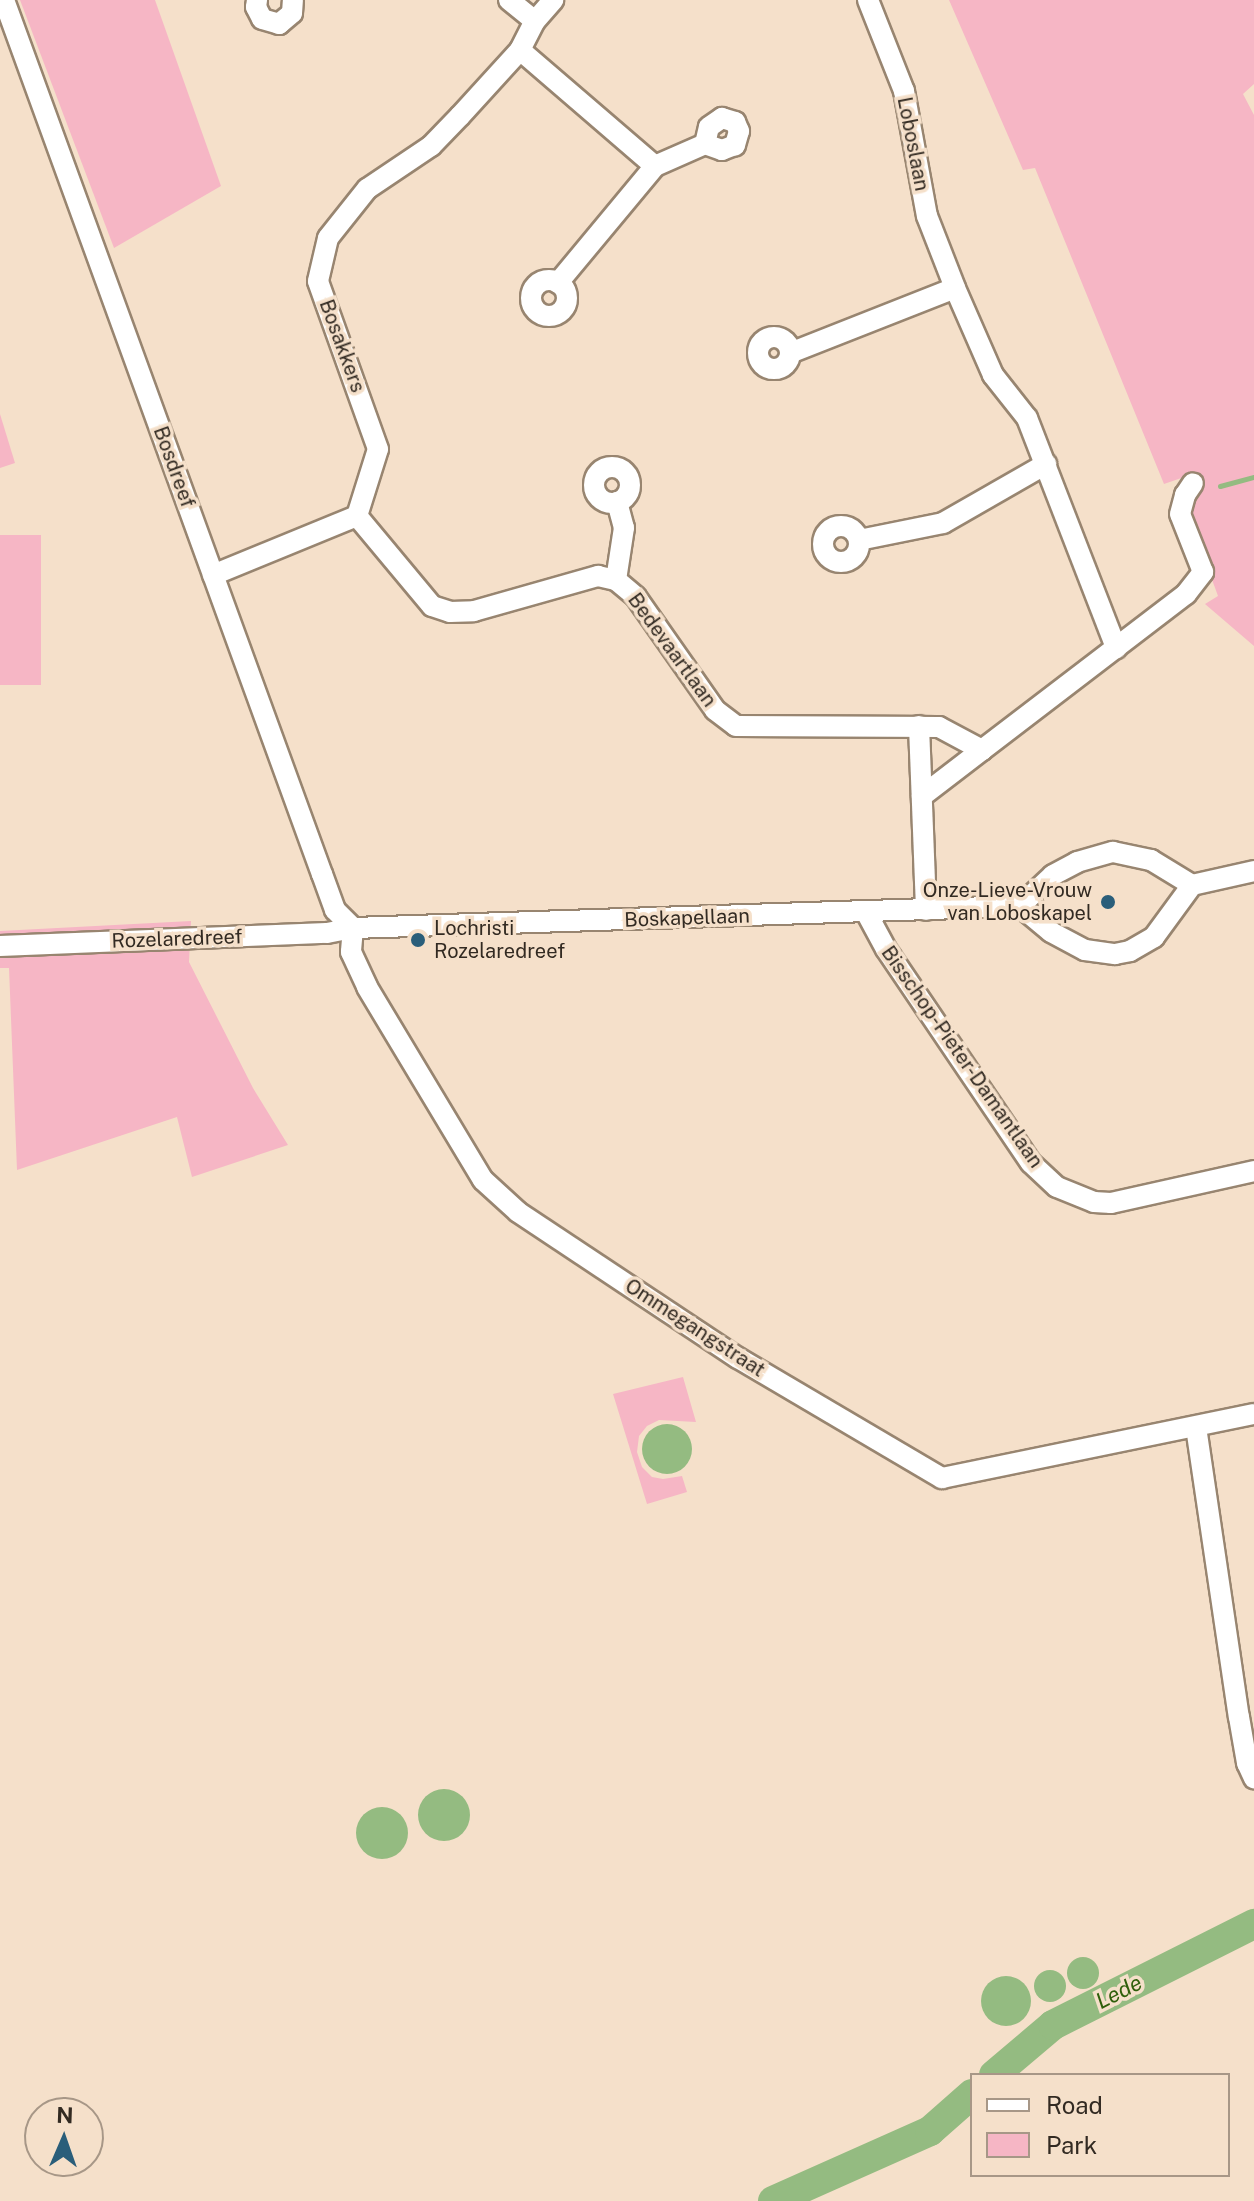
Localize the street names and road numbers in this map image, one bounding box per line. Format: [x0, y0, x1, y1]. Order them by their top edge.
street label: Loboslaan [892, 95, 934, 193]
street label: Bosakkers [314, 296, 370, 396]
street label: Bosdreef [148, 423, 200, 511]
street label: Bedevaartlaan [623, 588, 721, 712]
street label: Boskapellaan [624, 904, 750, 932]
street label: Rozelaredreef [111, 925, 243, 953]
street label: Bisschop-Pieter-Damantlaan [876, 941, 1048, 1173]
street label: Ommegangstraat [621, 1274, 769, 1382]

